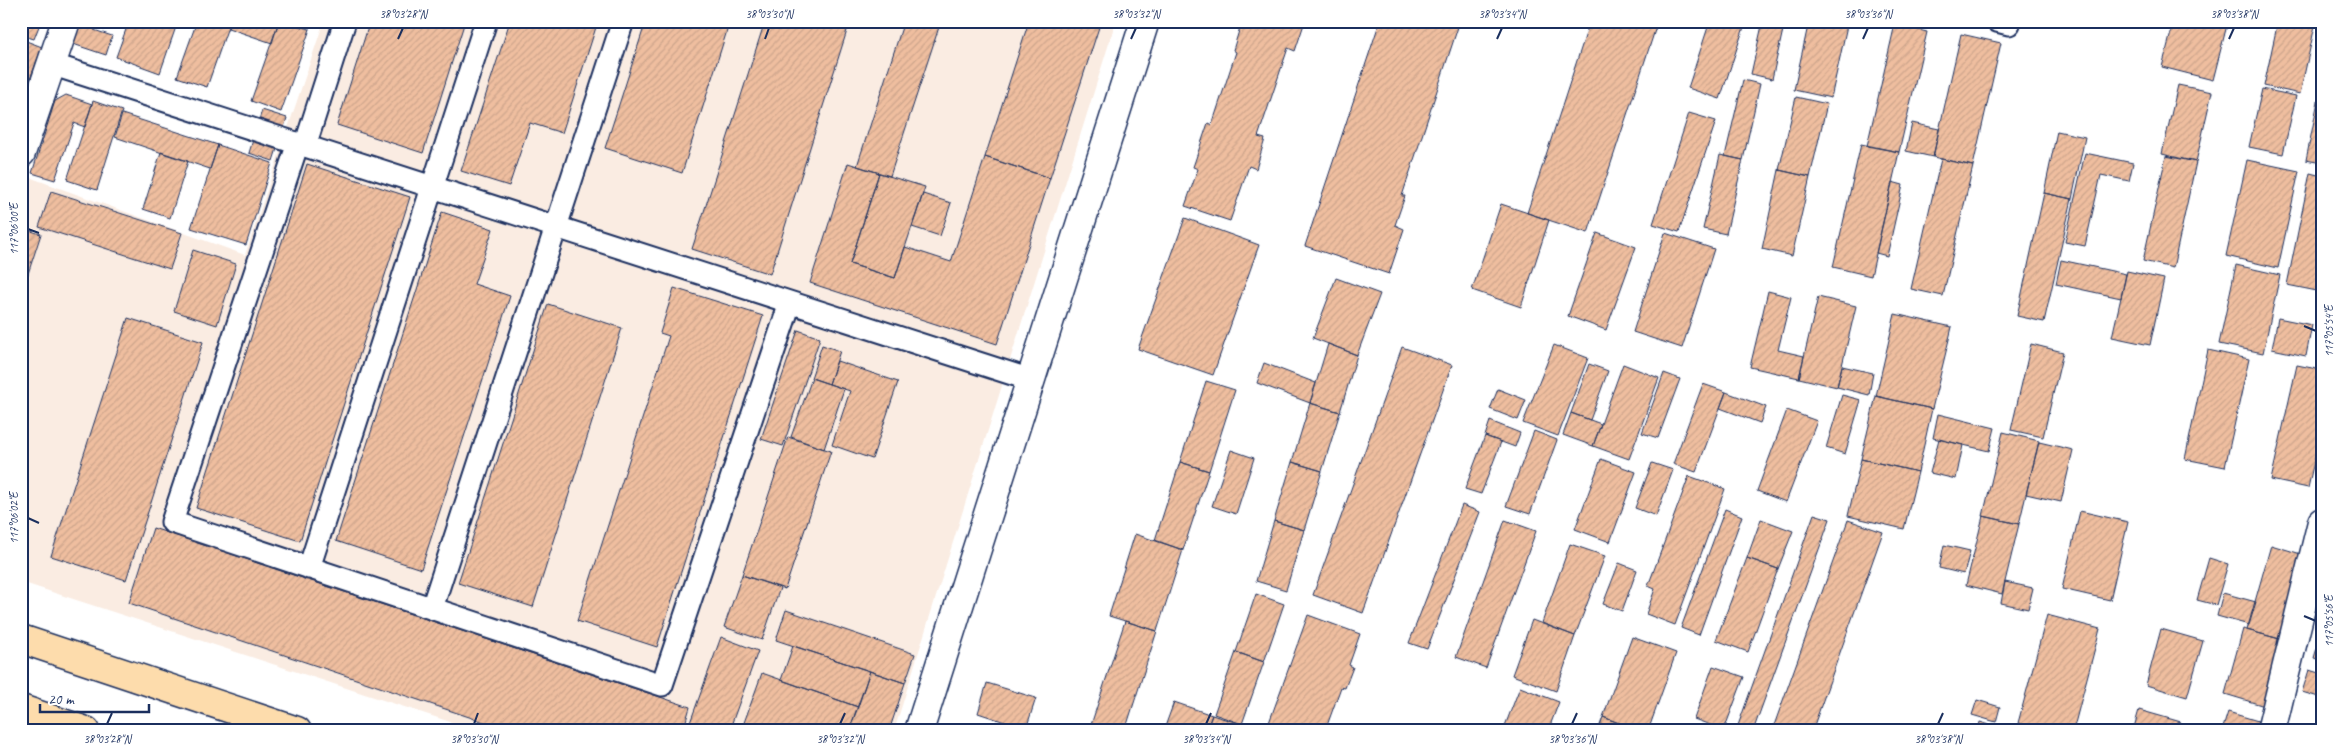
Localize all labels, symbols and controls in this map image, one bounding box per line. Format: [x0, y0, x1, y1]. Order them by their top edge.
text: 38°03'28"N [379, 6, 428, 22]
text: 38°03'30"N [745, 6, 794, 22]
text: 38°03'32"N [1112, 6, 1161, 22]
text: 38°03'34"N [1478, 6, 1527, 22]
text: 38°03'36"N [1844, 6, 1893, 22]
text: 38°03'38"N [2210, 6, 2259, 22]
text: 117°06'00"E [6, 201, 22, 255]
text: 117°05'54"E [2321, 303, 2337, 357]
text: 117°06'02"E [6, 490, 22, 544]
text: 117°05'56"E [2321, 593, 2337, 647]
scale bar [40, 682, 149, 714]
text: 20 m [48, 690, 75, 709]
text: 38°03'28"N [83, 731, 132, 747]
text: 38°03'30"N [450, 731, 499, 747]
text: 38°03'32"N [816, 731, 865, 747]
text: 38°03'34"N [1182, 731, 1231, 747]
text: 38°03'36"N [1548, 731, 1597, 747]
text: 38°03'38"N [1914, 731, 1963, 747]

